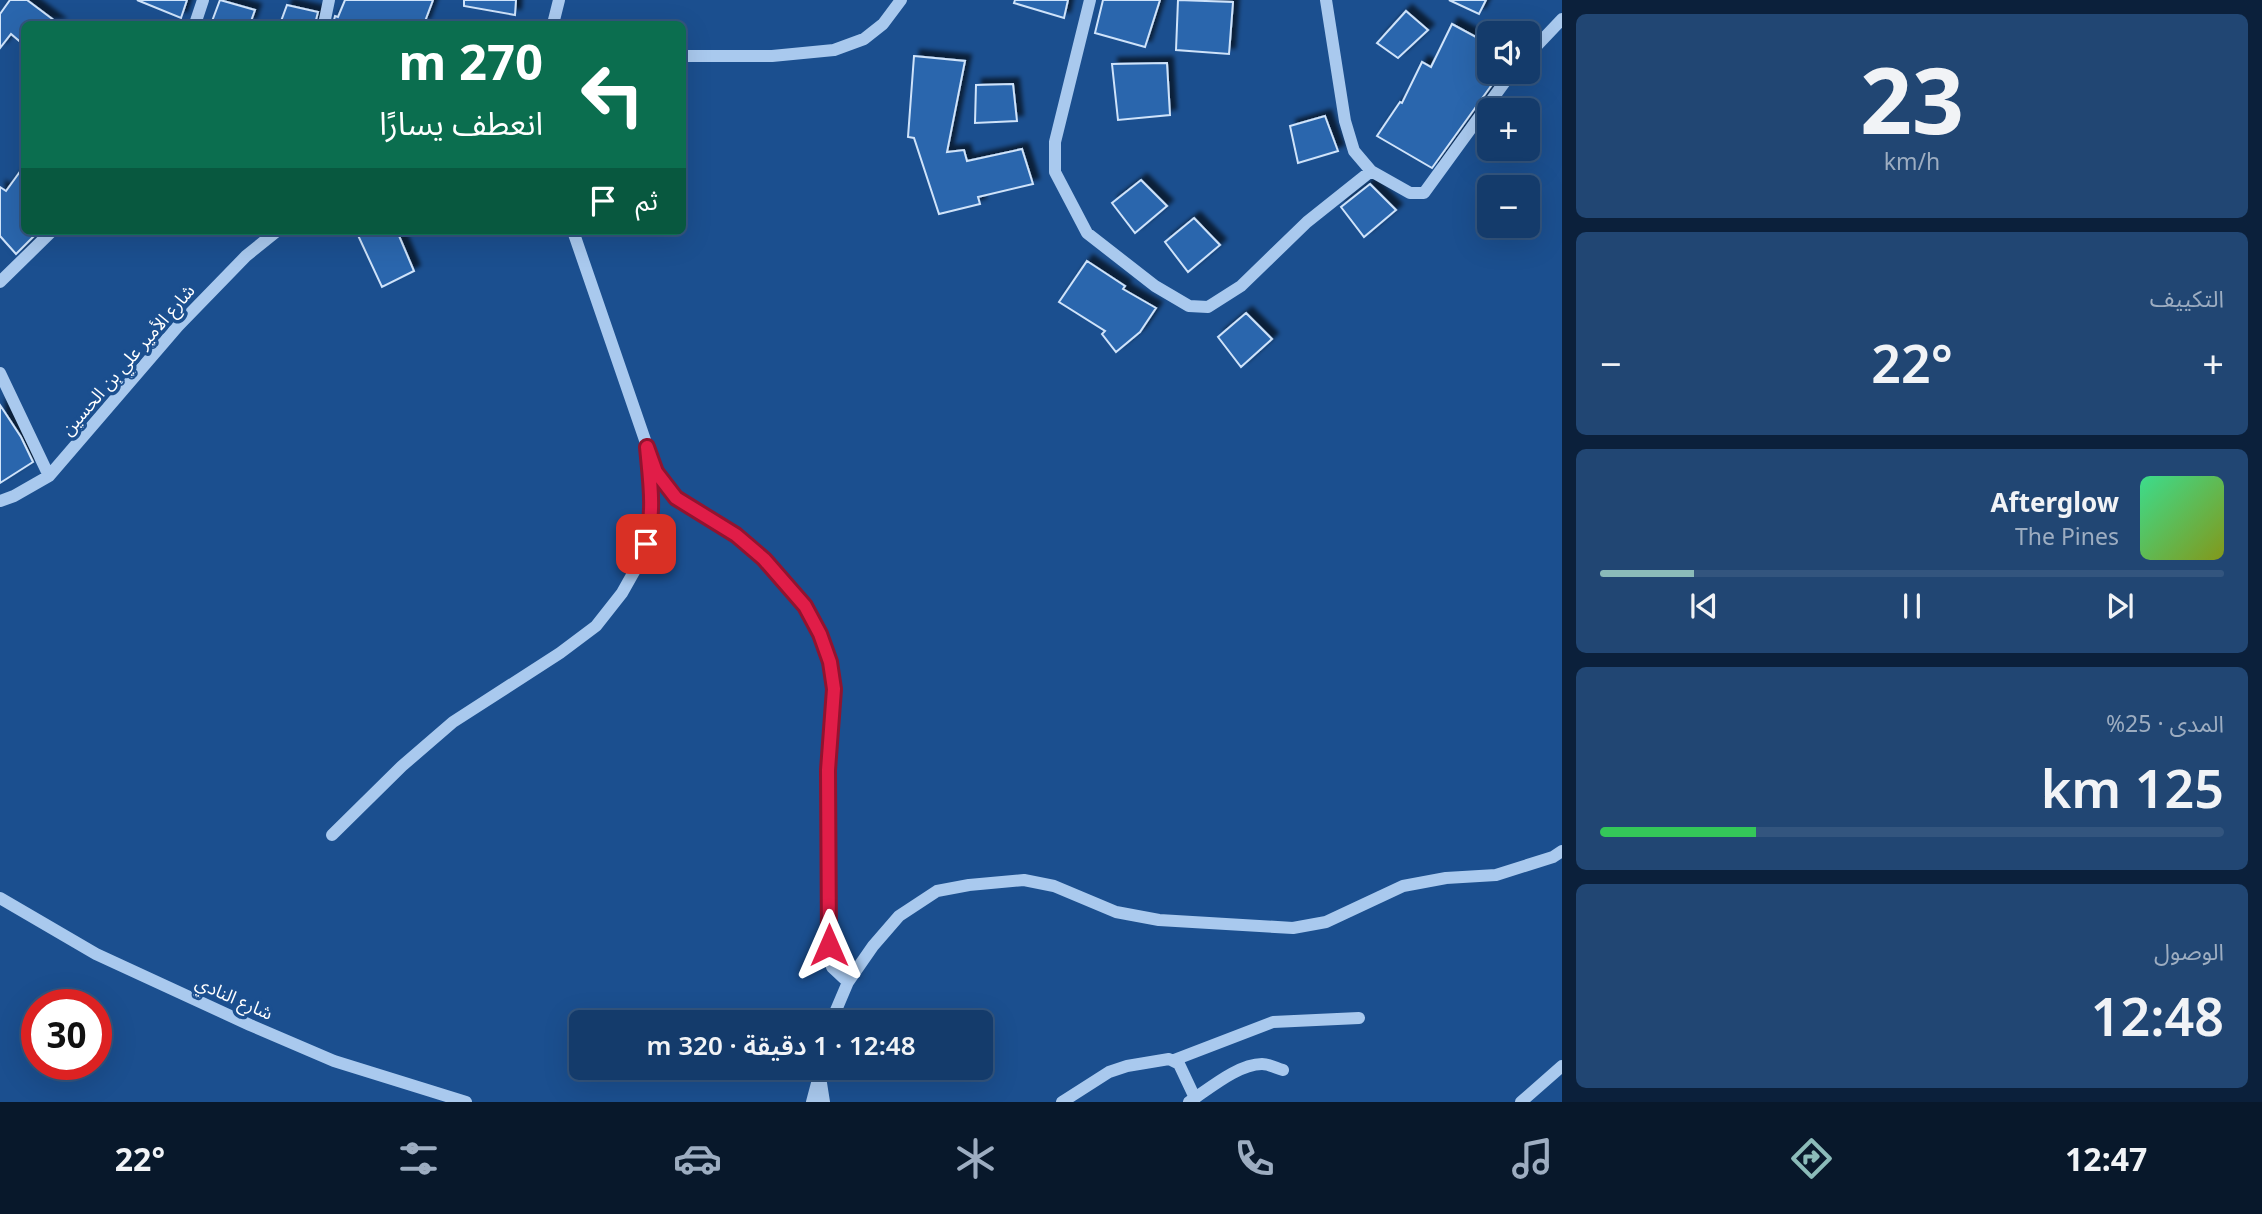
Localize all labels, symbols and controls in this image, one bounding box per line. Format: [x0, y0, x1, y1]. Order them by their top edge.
map controls [1477, 21, 1540, 238]
button: sound [1477, 21, 1540, 84]
text: 270 m [398, 28, 543, 94]
text: 23 [1860, 37, 1964, 161]
icon: left [567, 49, 658, 140]
button: + [1477, 98, 1540, 161]
text: انعطف يسارًا [379, 101, 543, 144]
text: km/h [1884, 145, 1940, 177]
button: − [1477, 175, 1540, 238]
icon: arrive [584, 182, 622, 220]
text: ثم [636, 182, 658, 218]
street label: شارع الأمير علي بن الحسين [55, 279, 202, 442]
text: التكييف [2150, 282, 2224, 314]
text: 22° [1871, 327, 1953, 398]
text: − [1600, 337, 1622, 389]
text: + [2202, 337, 2224, 389]
text: Afterglow [1991, 484, 2119, 520]
pin [616, 514, 676, 574]
text: The Pines [2015, 520, 2119, 552]
icon: arrive [627, 525, 665, 563]
icon: previous [1685, 587, 1723, 625]
icon: pause [1893, 587, 1931, 625]
icon: next [2101, 587, 2139, 625]
text: المدى · 25% [2106, 707, 2224, 739]
text: 125 km [2041, 752, 2224, 823]
position arrow [792, 908, 866, 982]
text: الوصول [2154, 935, 2224, 967]
street label: شارع النادي [191, 969, 277, 1028]
text: 12:48 [2091, 980, 2224, 1051]
speed limit sign: 30 [21, 989, 112, 1080]
text: 12:48 · 1 دقيقة · 320 m [646, 1027, 916, 1063]
icon: filters [394, 1134, 443, 1183]
icon: car [673, 1134, 722, 1183]
icon: climate [951, 1134, 1000, 1183]
icon: phone [1230, 1134, 1279, 1183]
icon: music [1508, 1134, 1557, 1183]
icon: directions [1787, 1134, 1836, 1183]
text: 22° [115, 1137, 165, 1180]
text: 12:47 [2065, 1137, 2147, 1180]

